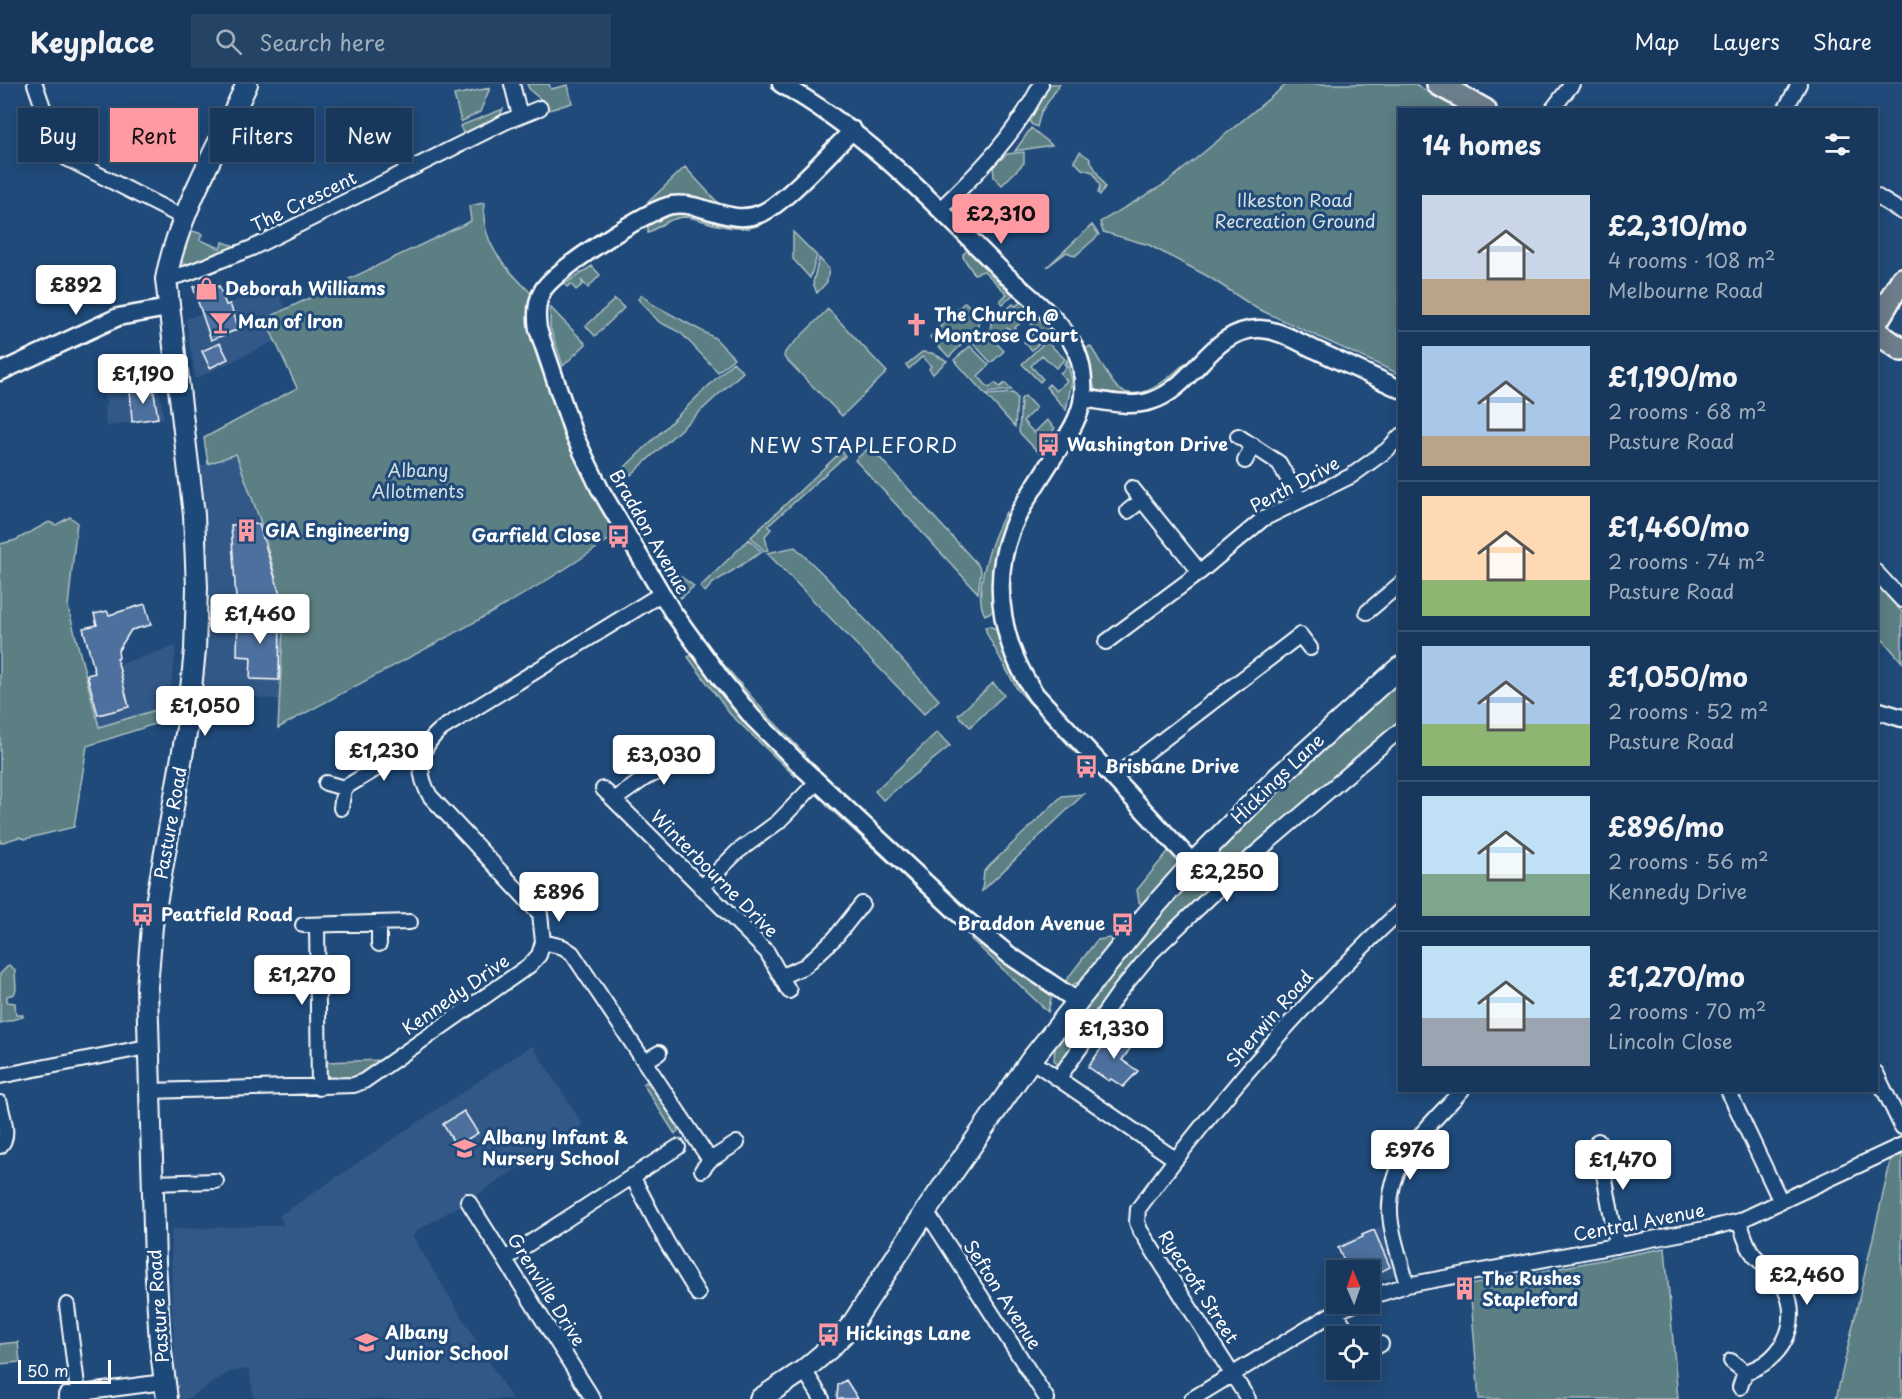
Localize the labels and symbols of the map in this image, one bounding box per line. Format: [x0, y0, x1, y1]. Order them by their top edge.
street label: The Crescent [246, 163, 361, 238]
park label: Ilkeston Road Recreation Ground [1214, 186, 1376, 234]
pin: £2,310 [952, 194, 1050, 245]
pin: £892 [40, 265, 112, 316]
place label: Deborah Williams [225, 274, 385, 301]
shop icon: Deborah Williams [194, 276, 220, 302]
place label: The Church @ Montrose Court [934, 300, 1079, 348]
place label: Man of Iron [238, 307, 343, 334]
bar icon: Man of Iron [207, 309, 233, 335]
church icon: The Church @ Montrose Court [903, 312, 929, 338]
pin: £1,190 [94, 354, 192, 405]
district label: NEW STAPLEFORD [749, 430, 959, 460]
place label: Washington Drive [1067, 430, 1228, 457]
bus stop icon: Washington Drive [1036, 432, 1062, 458]
street label: Perth Drive [1245, 449, 1344, 519]
park label: Albany Allotments [372, 456, 464, 504]
street label: Braddon Avenue [604, 464, 697, 599]
place label: GIA Engineering [265, 516, 409, 543]
building icon: GIA Engineering [234, 518, 260, 544]
place label: Garfield Close [472, 521, 601, 548]
bus stop icon: Garfield Close [606, 523, 632, 549]
pin: £1,460 [211, 594, 309, 645]
pin: £1,050 [156, 686, 254, 737]
street label: Hickings Lane [1224, 726, 1330, 829]
pin: £1,230 [335, 731, 433, 782]
pin: £3,030 [615, 735, 713, 786]
place label: Brisbane Drive [1105, 752, 1240, 779]
bus stop icon: Brisbane Drive [1074, 754, 1100, 780]
street label: Pasture Road [146, 764, 193, 881]
street label: Winterbourne Drive [645, 803, 785, 943]
pin: £2,250 [1178, 852, 1276, 903]
pin: £896 [523, 872, 595, 923]
place label: Peatfield Road [161, 900, 293, 927]
bus stop icon: Peatfield Road [130, 902, 156, 928]
place label: Braddon Avenue [957, 909, 1105, 936]
bus stop icon: Braddon Avenue [1110, 911, 1136, 937]
street label: Kennedy Drive [396, 947, 514, 1041]
pin: £1,270 [253, 955, 351, 1006]
street label: Sherwin Road [1219, 964, 1319, 1072]
pin: £1,330 [1065, 1009, 1163, 1060]
place label: Albany Infant & Nursery School [481, 1123, 629, 1171]
pin: £976 [1374, 1130, 1446, 1181]
school or university icon: Albany Infant & Nursery School [451, 1135, 477, 1161]
pin: £1,470 [1574, 1140, 1672, 1191]
street label: Central Avenue [1571, 1196, 1707, 1247]
street label: Ryecroft Street [1152, 1224, 1246, 1348]
street label: Grenville Drive [502, 1227, 593, 1351]
street label: Sefton Avenue [958, 1234, 1049, 1355]
street label: Pasture Road [140, 1248, 175, 1364]
pin: £2,460 [1758, 1255, 1856, 1306]
north arrow [1326, 1260, 1380, 1314]
place label: The Rushes Stapleford [1482, 1264, 1581, 1312]
building icon: The Rushes Stapleford [1451, 1276, 1477, 1302]
place label: Albany Junior School [384, 1318, 509, 1366]
place label: Hickings Lane [846, 1319, 971, 1346]
bus stop icon: Hickings Lane [815, 1321, 841, 1347]
school or university icon: Albany Junior School [354, 1330, 380, 1356]
scale bar [18, 1357, 111, 1384]

